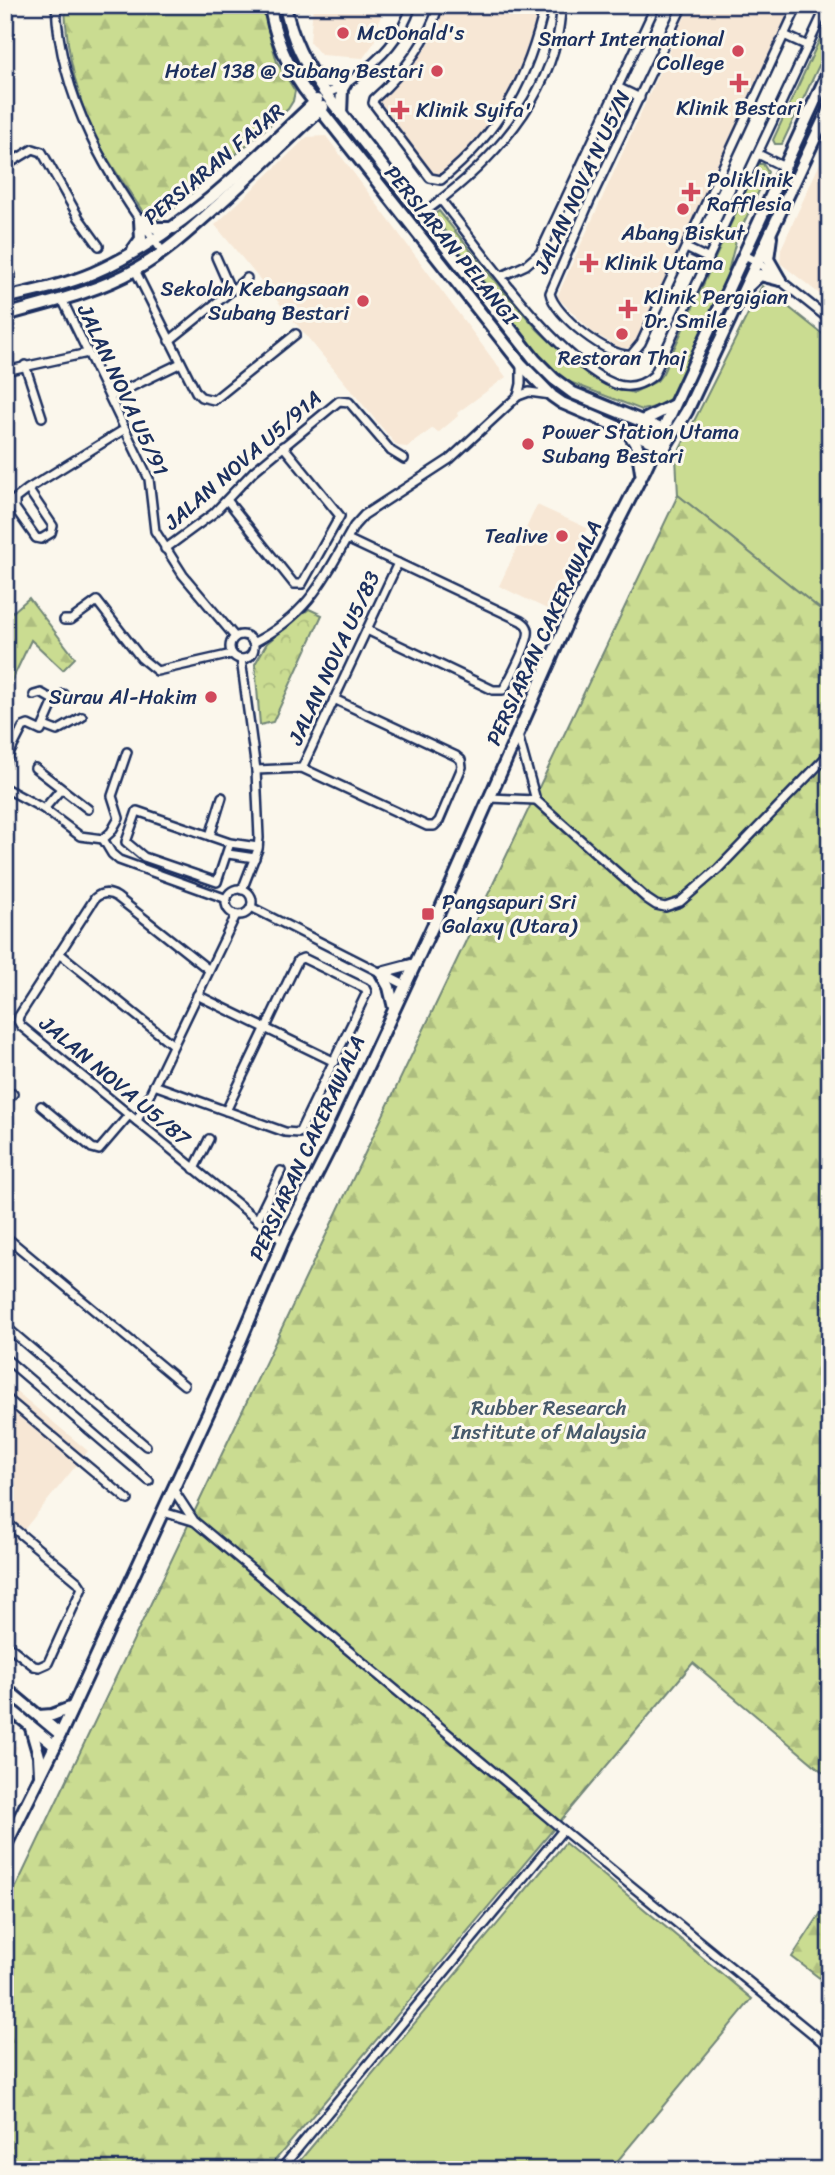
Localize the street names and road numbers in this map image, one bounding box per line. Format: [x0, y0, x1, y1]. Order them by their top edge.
street label: JALAN NOVA N U5/N [522, 83, 641, 281]
street label: PERSIARAN FAJAR [135, 93, 294, 235]
street label: PERSIARAN PELANGI [374, 156, 529, 335]
street label: JALAN NOVA U5/91 [66, 297, 180, 482]
street label: JALAN NOVA U5/91A [154, 380, 331, 541]
street label: PERSIARAN CAKERAWALA [475, 514, 613, 752]
street label: JALAN NOVA U5/83 [277, 564, 391, 752]
street label: JALAN NOVA U5/87 [30, 1005, 201, 1157]
street label: PERSIARAN CAKERAWALA [238, 1029, 376, 1267]

